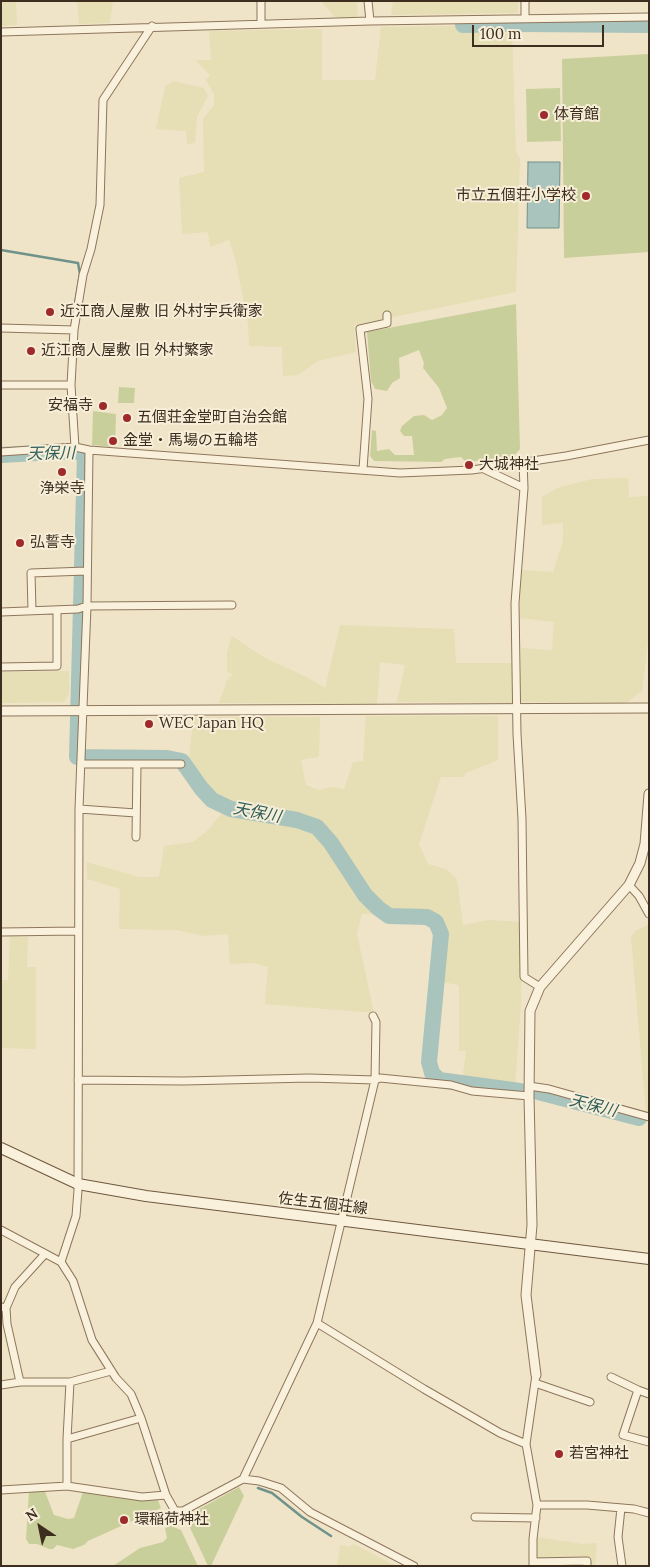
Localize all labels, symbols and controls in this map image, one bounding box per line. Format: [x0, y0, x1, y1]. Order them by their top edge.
scale bar [475, 15, 608, 47]
text: 100 m [480, 24, 521, 43]
place label: 体育館 [554, 106, 599, 124]
marker: 体育館 [538, 109, 550, 121]
place label: 市立五個荘小学校 [456, 187, 576, 205]
marker: 市立五個荘小学校 [580, 190, 592, 202]
place label: 近江商人屋敷 旧 外村宇兵衛家 [60, 303, 263, 321]
marker: 近江商人屋敷 旧 外村宇兵衛家 [44, 306, 56, 318]
place label: 近江商人屋敷 旧 外村繁家 [41, 342, 214, 360]
marker: 近江商人屋敷 旧 外村繁家 [25, 345, 37, 357]
place label: 安福寺 [48, 397, 93, 415]
marker: 安福寺 [97, 400, 109, 412]
place label: 五個荘金堂町自治会館 [137, 409, 287, 427]
marker: 五個荘金堂町自治会館 [121, 412, 133, 424]
place label: 金堂・馬場の五輪塔 [123, 432, 258, 450]
marker: 金堂・馬場の五輪塔 [107, 435, 119, 447]
water label: 天保川 [27, 444, 75, 464]
place label: 大城神社 [479, 456, 539, 474]
marker: 大城神社 [463, 459, 475, 471]
marker: 浄栄寺 [56, 466, 68, 478]
place label: 浄栄寺 [40, 480, 84, 498]
place label: 弘誓寺 [30, 534, 75, 552]
marker: 弘誓寺 [14, 537, 26, 549]
place label: WEC Japan HQ [159, 715, 264, 733]
marker: WEC Japan HQ [143, 718, 155, 730]
water label: 天保川 [232, 799, 282, 827]
water label: 天保川 [567, 1091, 619, 1121]
street label: 佐生五個荘線 [277, 1190, 369, 1218]
place label: 若宮神社 [569, 1445, 629, 1463]
marker: 若宮神社 [553, 1448, 565, 1460]
north arrow [15, 1502, 65, 1552]
text: N [22, 1504, 41, 1525]
place label: 環稲荷神社 [134, 1511, 209, 1529]
marker: 環稲荷神社 [118, 1514, 130, 1526]

